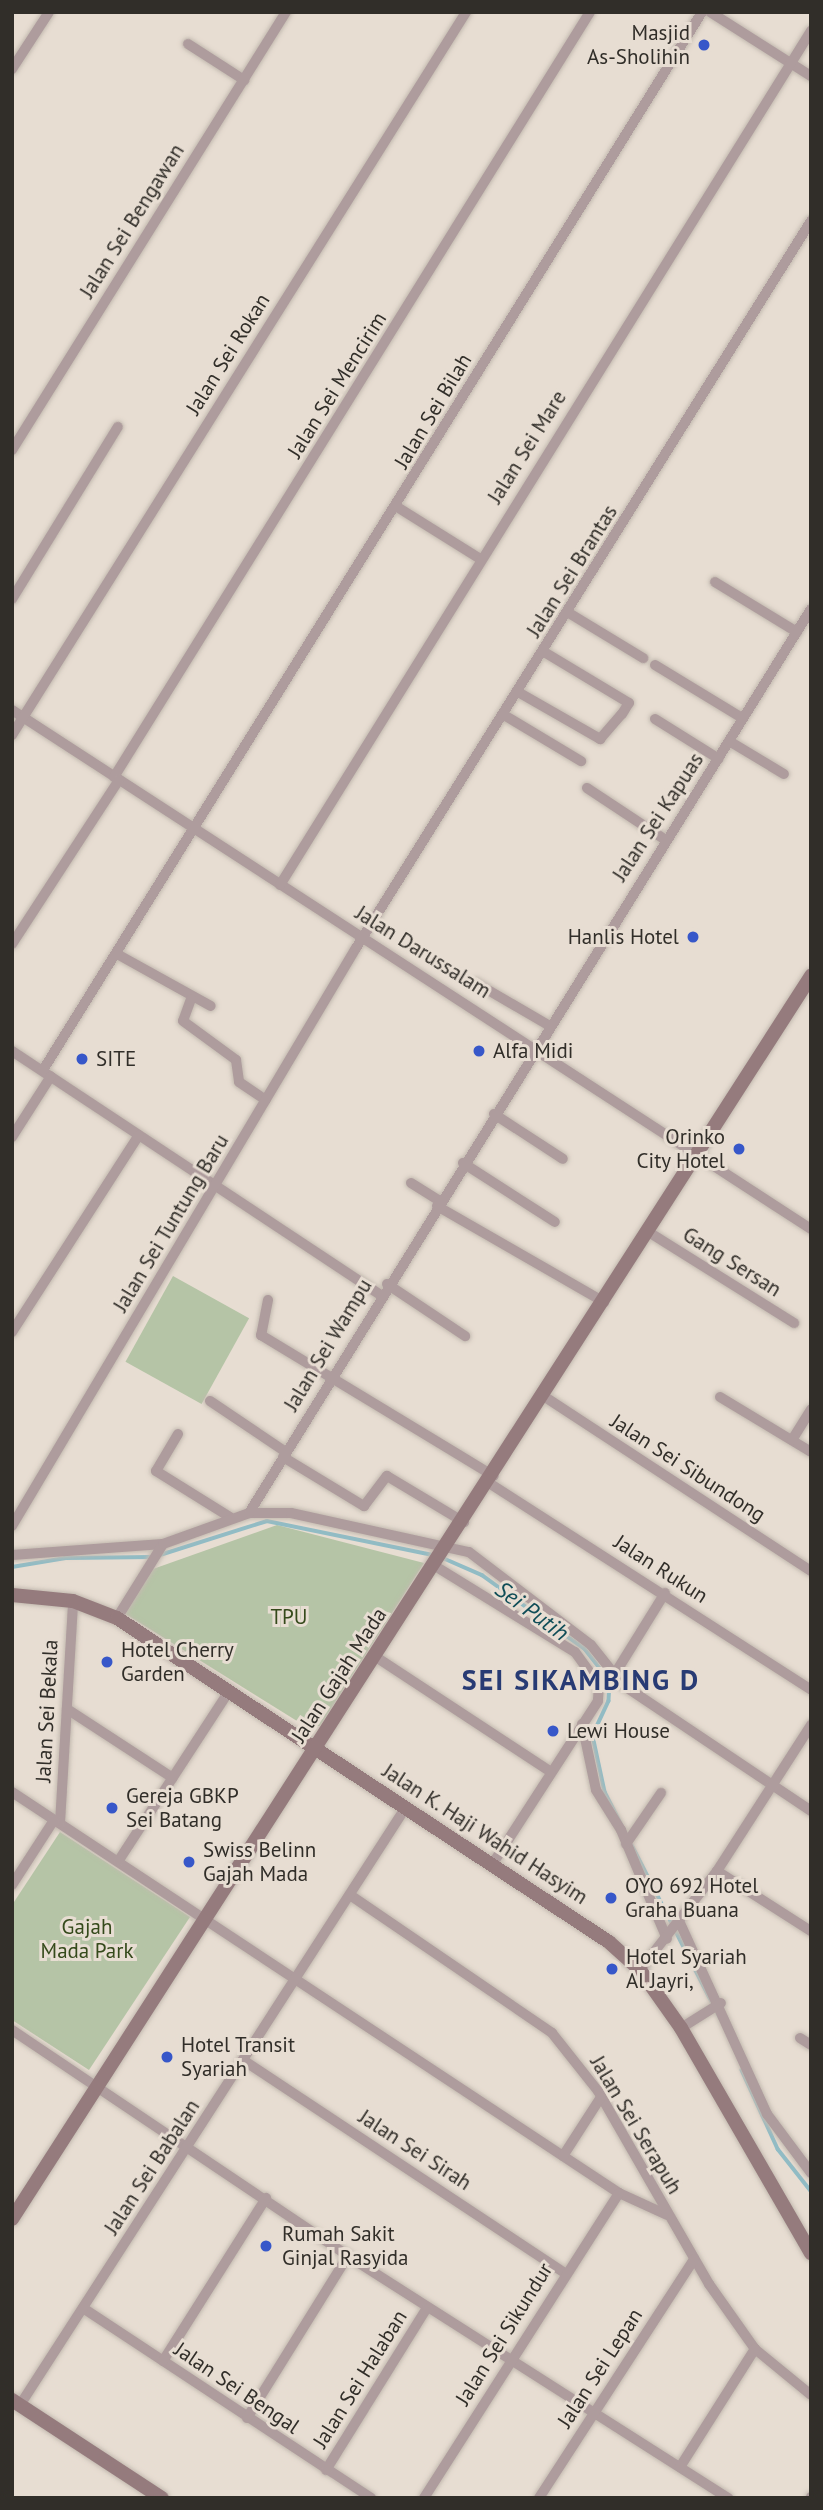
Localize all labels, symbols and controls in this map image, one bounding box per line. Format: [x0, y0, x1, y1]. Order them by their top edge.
place label: Masjid As-Sholihin [587, 20, 690, 70]
marker: Masjid As-Sholihin [696, 37, 712, 53]
street label: Jalan Sei Bengawan [75, 139, 189, 303]
street label: Jalan Sei Rokan [181, 289, 275, 419]
street label: Jalan Sei Mencirim [282, 308, 392, 462]
street label: Jalan Sei Bilah [389, 349, 477, 473]
street label: Jalan Sei Mare [482, 386, 572, 508]
street label: Jalan Sei Brantas [521, 500, 623, 642]
street label: Jalan Sei Kapuas [607, 748, 709, 886]
street label: Jalan Darussalam [351, 900, 495, 1004]
place label: Hanlis Hotel [568, 924, 679, 950]
marker: Hanlis Hotel [685, 929, 701, 945]
place label: Alfa Midi [493, 1038, 573, 1064]
marker: Alfa Midi [471, 1043, 487, 1059]
place label: SITE [96, 1046, 136, 1072]
marker: SITE [74, 1051, 90, 1067]
place label: Orinko City Hotel [636, 1124, 725, 1174]
street label: Jalan Sei Tuntung Baru [108, 1129, 234, 1317]
marker: Orinko City Hotel [731, 1141, 747, 1157]
street label: Gang Sersan [678, 1222, 786, 1302]
street label: Jalan Sei Wampu [279, 1274, 377, 1416]
street label: Jalan Sei Sibundong [606, 1409, 770, 1527]
street label: Jalan Rukun [609, 1529, 713, 1609]
water label: Sei Putih [490, 1575, 574, 1647]
street label: Jalan Gajah Mada [286, 1603, 392, 1747]
park label: TPU [270, 1604, 308, 1630]
place label: Hotel Cherry Garden [121, 1637, 234, 1687]
street label: Jalan Sei Bekala [31, 1639, 63, 1783]
marker: Hotel Cherry Garden [99, 1654, 115, 1670]
district label: SEI SIKAMBING D [464, 1663, 698, 1697]
place label: Lewi House [567, 1718, 670, 1744]
marker: Lewi House [545, 1723, 561, 1739]
street label: Jalan K. Haji Wahid Hasyim [377, 1758, 593, 1910]
place label: Gereja GBKP Sei Batang [126, 1783, 239, 1833]
marker: Gereja GBKP Sei Batang [104, 1800, 120, 1816]
place label: Swiss Belinn Gajah Mada [203, 1837, 316, 1887]
marker: Swiss Belinn Gajah Mada [181, 1854, 197, 1870]
place label: OYO 692 Hotel Graha Buana [625, 1873, 758, 1923]
marker: OYO 692 Hotel Graha Buana [603, 1890, 619, 1906]
park label: Gajah Mada Park [41, 1914, 133, 1964]
place label: Hotel Syariah Al Jayri, [626, 1944, 747, 1994]
marker: Hotel Syariah Al Jayri, [604, 1961, 620, 1977]
place label: Hotel Transit Syariah [181, 2032, 296, 2082]
marker: Hotel Transit Syariah [159, 2049, 175, 2065]
street label: Jalan Sei Serapuh [585, 2051, 687, 2199]
street label: Jalan Sei Babalan [99, 2095, 205, 2239]
street label: Jalan Sei Sirah [354, 2104, 476, 2196]
place label: Rumah Sakit Ginjal Rasyida [282, 2221, 408, 2271]
marker: Rumah Sakit Ginjal Rasyida [256, 2236, 276, 2256]
street label: Jalan Sei Sikundur [450, 2258, 558, 2410]
street label: Jalan Sei Lepan [552, 2304, 648, 2432]
street label: Jalan Sei Halaban [308, 2306, 412, 2452]
street label: Jalan Sei Bengal [170, 2337, 304, 2439]

